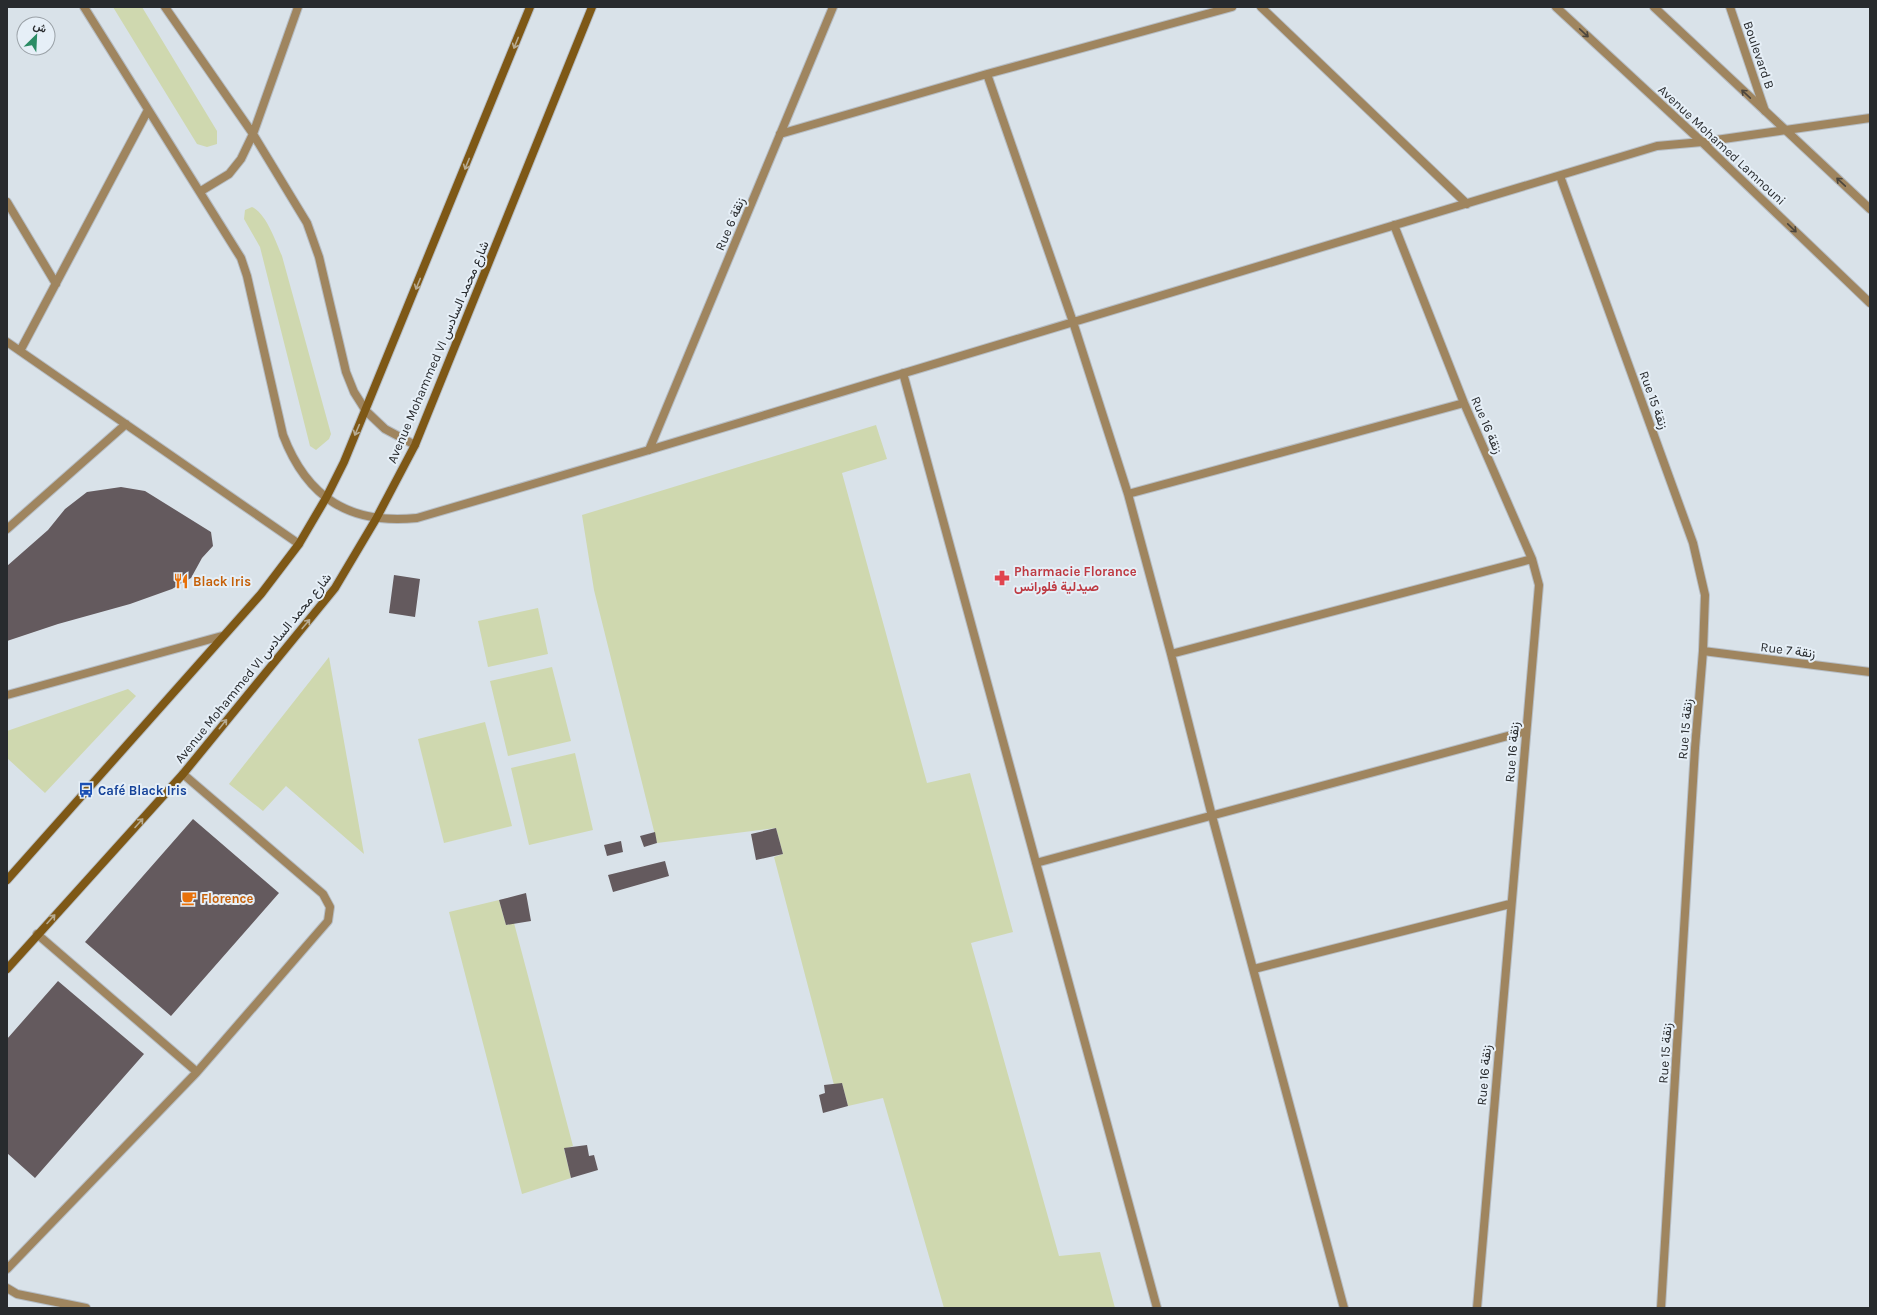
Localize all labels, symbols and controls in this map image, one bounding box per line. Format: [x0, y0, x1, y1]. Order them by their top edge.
north arrow [16, 16, 56, 56]
text: ش [31, 19, 49, 36]
street label: Boulevard B [1740, 19, 1778, 91]
one-way arrow [1579, 29, 1589, 38]
one-way arrow [511, 37, 519, 49]
street label: Avenue Mohamed Lamnouni [1655, 82, 1789, 208]
one-way arrow [1741, 89, 1751, 98]
one-way arrow [462, 157, 470, 169]
one-way arrow [1836, 178, 1846, 187]
street label: Rue 6 زنقة [712, 195, 749, 253]
one-way arrow [1786, 223, 1797, 232]
street label: Avenue Mohammed VI شارع محمد السادس [384, 239, 494, 466]
one-way arrow [413, 277, 421, 289]
street label: Rue 15 زنقة [1636, 369, 1671, 431]
street label: Rue 16 زنقة [1467, 394, 1506, 456]
one-way arrow [353, 424, 361, 436]
place label: Pharmacie Florance صيدلية فلورانس [1014, 564, 1137, 595]
pharmacy icon: Pharmacie Florance صيدلية فلورانس [993, 569, 1011, 587]
street label: Avenue Mohammed VI شارع محمد السادس [172, 570, 336, 767]
restaurant icon: Black Iris [172, 572, 190, 590]
place label: Black Iris [193, 574, 251, 589]
one-way arrow [302, 618, 311, 629]
street label: Rue 7 زنقة [1760, 639, 1816, 662]
street label: Rue 15 زنقة [1675, 698, 1696, 760]
one-way arrow [219, 718, 228, 729]
street label: Rue 16 زنقة [1502, 721, 1523, 783]
bus stop icon: Café Black Iris [77, 781, 95, 799]
place label: Café Black Iris [98, 783, 187, 798]
one-way arrow [134, 818, 143, 828]
cafe icon: Florence [180, 889, 198, 907]
place label: Florence [201, 891, 253, 906]
one-way arrow [47, 914, 56, 924]
street label: Rue 15 زنقة [1655, 1022, 1676, 1084]
street label: Rue 16 زنقة [1474, 1044, 1495, 1106]

